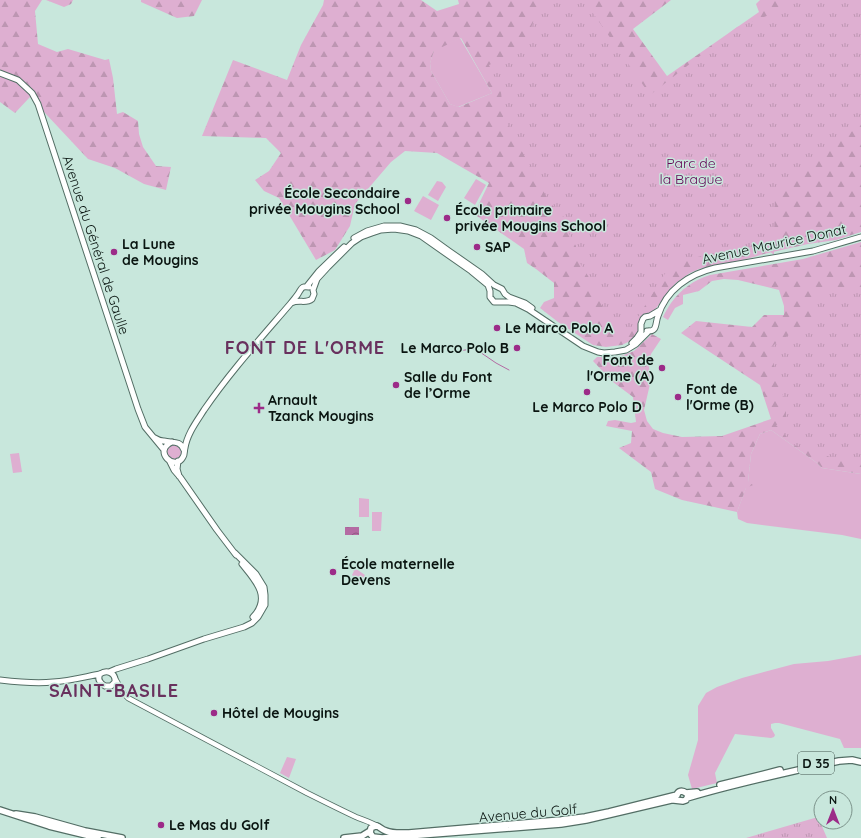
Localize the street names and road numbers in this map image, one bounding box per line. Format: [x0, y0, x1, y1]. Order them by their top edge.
street label: Avenue du Général de Gaulle [59, 153, 134, 337]
street label: Avenue Maurice Donat [700, 220, 848, 268]
road number: D 35 [798, 752, 834, 774]
street label: Avenue du Golf [478, 800, 578, 826]

